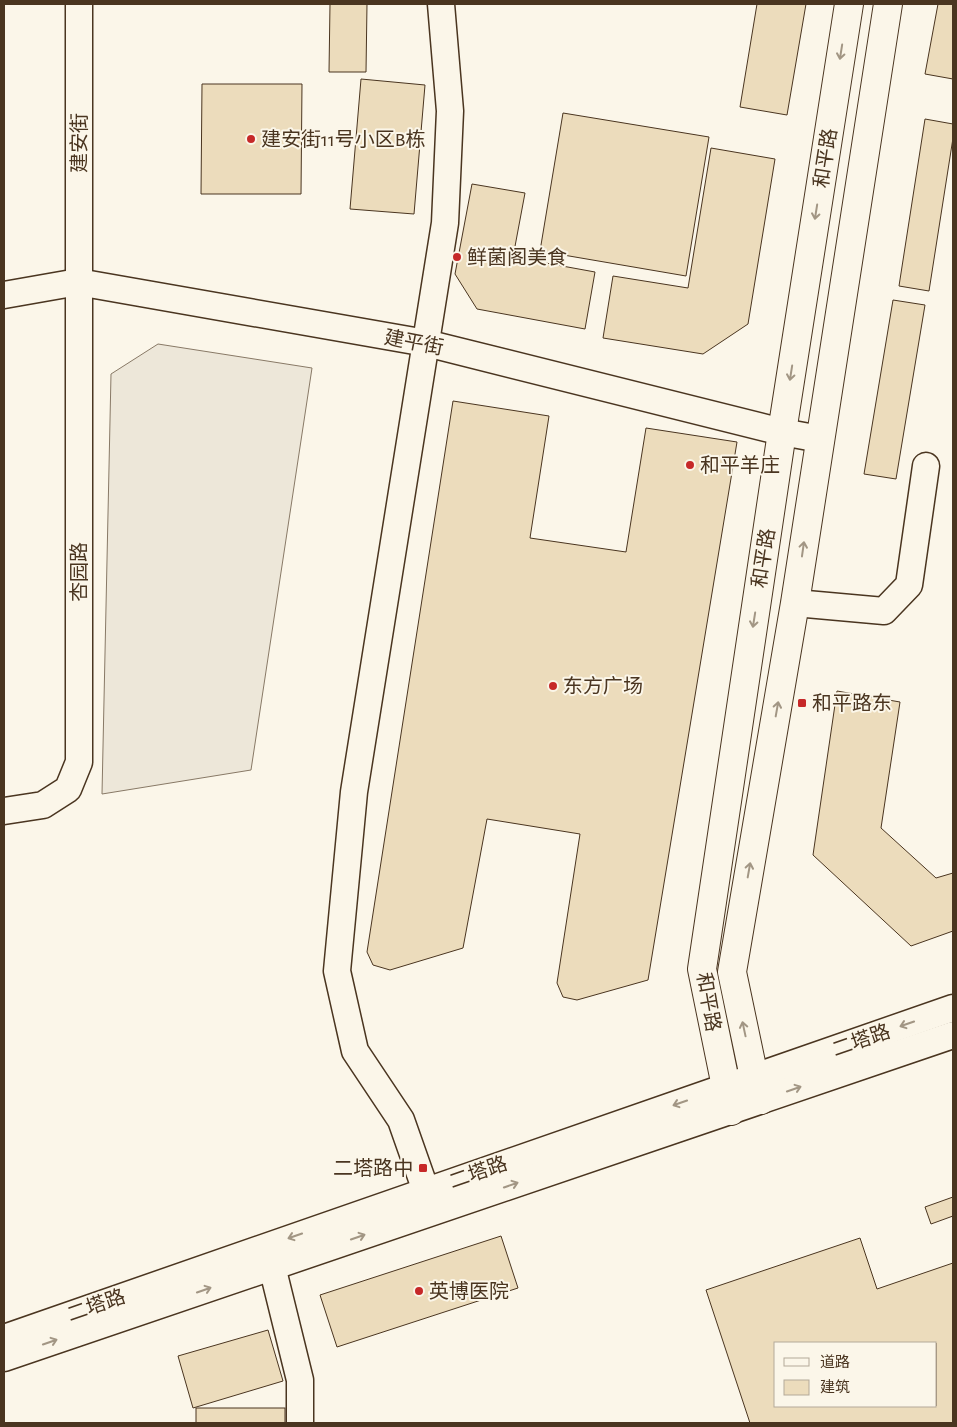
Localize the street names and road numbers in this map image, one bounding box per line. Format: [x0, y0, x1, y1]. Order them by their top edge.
street label: 建安街 [69, 113, 90, 173]
street label: 和平路 [810, 127, 841, 189]
street label: 建平街 [382, 326, 445, 359]
street label: 和平路 [748, 527, 779, 589]
street label: 杏园路 [69, 542, 90, 602]
street label: 和平路 [693, 971, 724, 1033]
street label: 二塔路 [829, 1021, 893, 1060]
street label: 二塔路 [446, 1153, 510, 1192]
street label: 二塔路 [64, 1286, 128, 1325]

